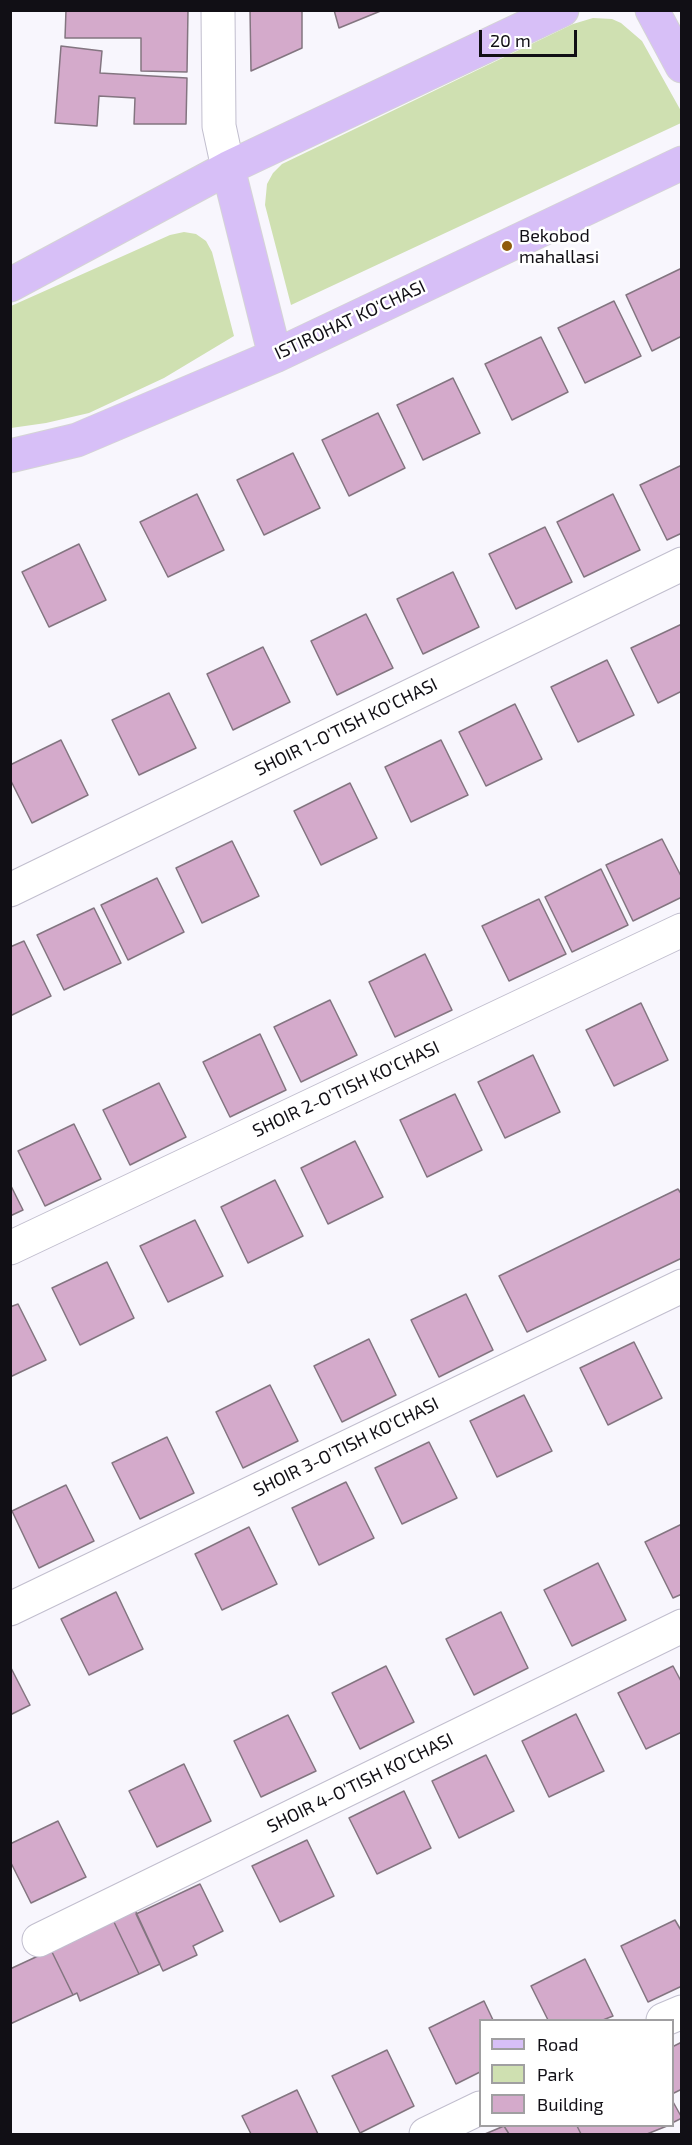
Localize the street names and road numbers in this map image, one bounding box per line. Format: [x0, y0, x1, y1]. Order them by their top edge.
street label: ISTIROHAT KO'CHASI [271, 276, 429, 364]
street label: SHOIR 1-O'TISH KO'CHASI [251, 673, 441, 781]
street label: SHOIR 2-O'TISH KO'CHASI [249, 1036, 443, 1142]
street label: SHOIR 3-O'TISH KO'CHASI [250, 1393, 442, 1501]
street label: SHOIR 4-O'TISH KO'CHASI [263, 1728, 457, 1838]

